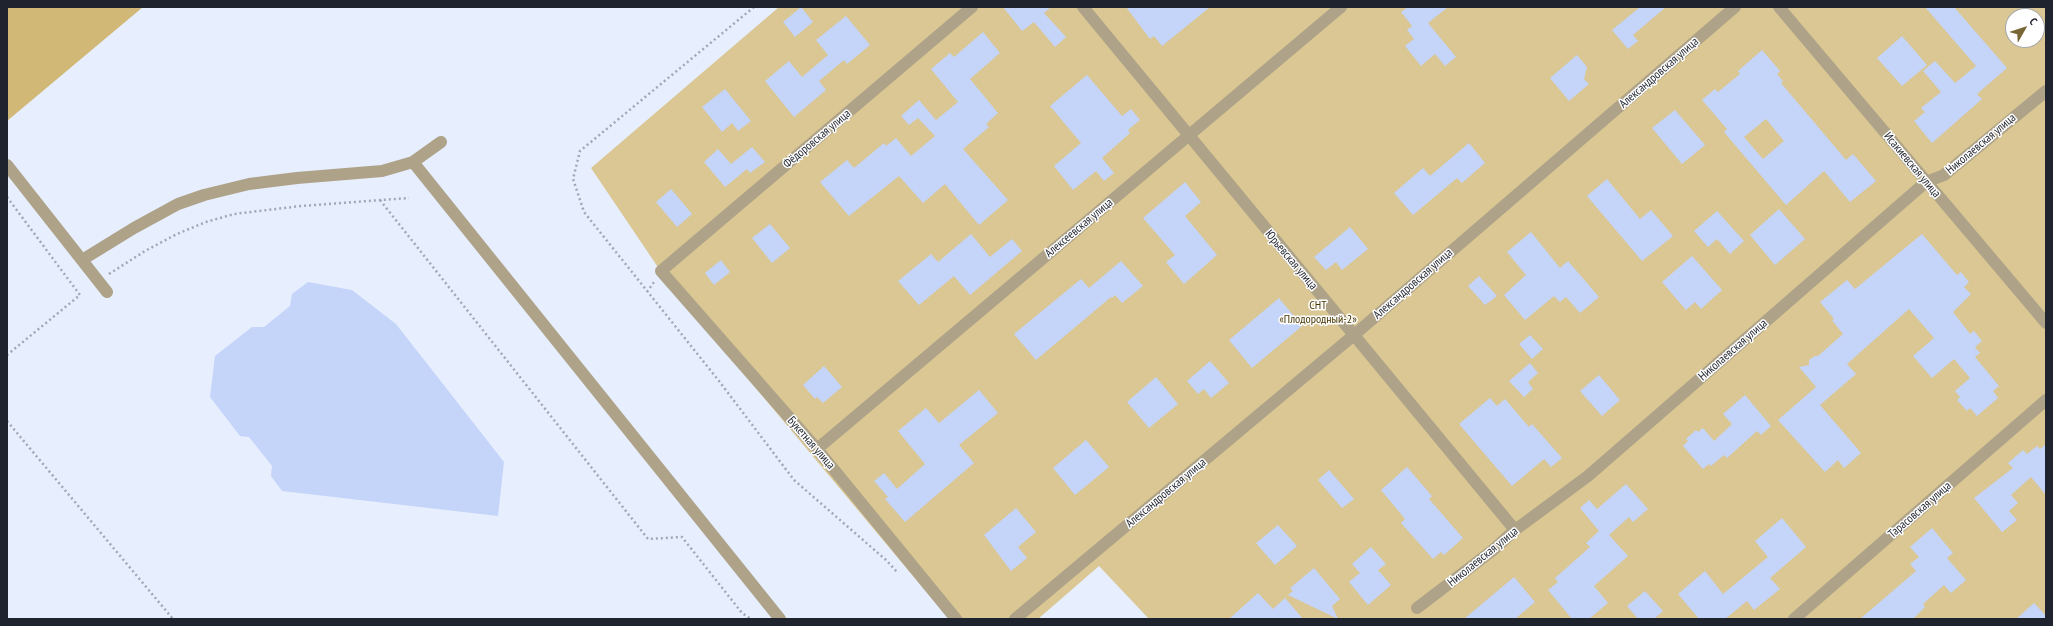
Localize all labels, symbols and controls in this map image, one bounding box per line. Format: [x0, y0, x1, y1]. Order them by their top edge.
north arrow [2005, 8, 2045, 48]
text: С [2027, 15, 2041, 27]
street label: Александровская улица [1616, 35, 1702, 111]
street label: Фёдоровская улица [780, 107, 854, 171]
street label: Николаевская улица [1943, 111, 2019, 177]
street label: Исакиевская улица [1881, 129, 1943, 201]
street label: Алексеевская улица [1042, 195, 1116, 261]
street label: Юрьевская улица [1262, 227, 1320, 293]
street label: Александровская улица [1370, 246, 1456, 322]
park label: СНТ «Плодородный-2» [1279, 299, 1357, 327]
street label: Николаевская улица [1696, 316, 1770, 384]
street label: Букетная улица [784, 414, 838, 472]
street label: Александровская улица [1123, 455, 1209, 531]
street label: Тарасовская улица [1886, 479, 1954, 541]
street label: Николаевская улица [1445, 524, 1521, 590]

